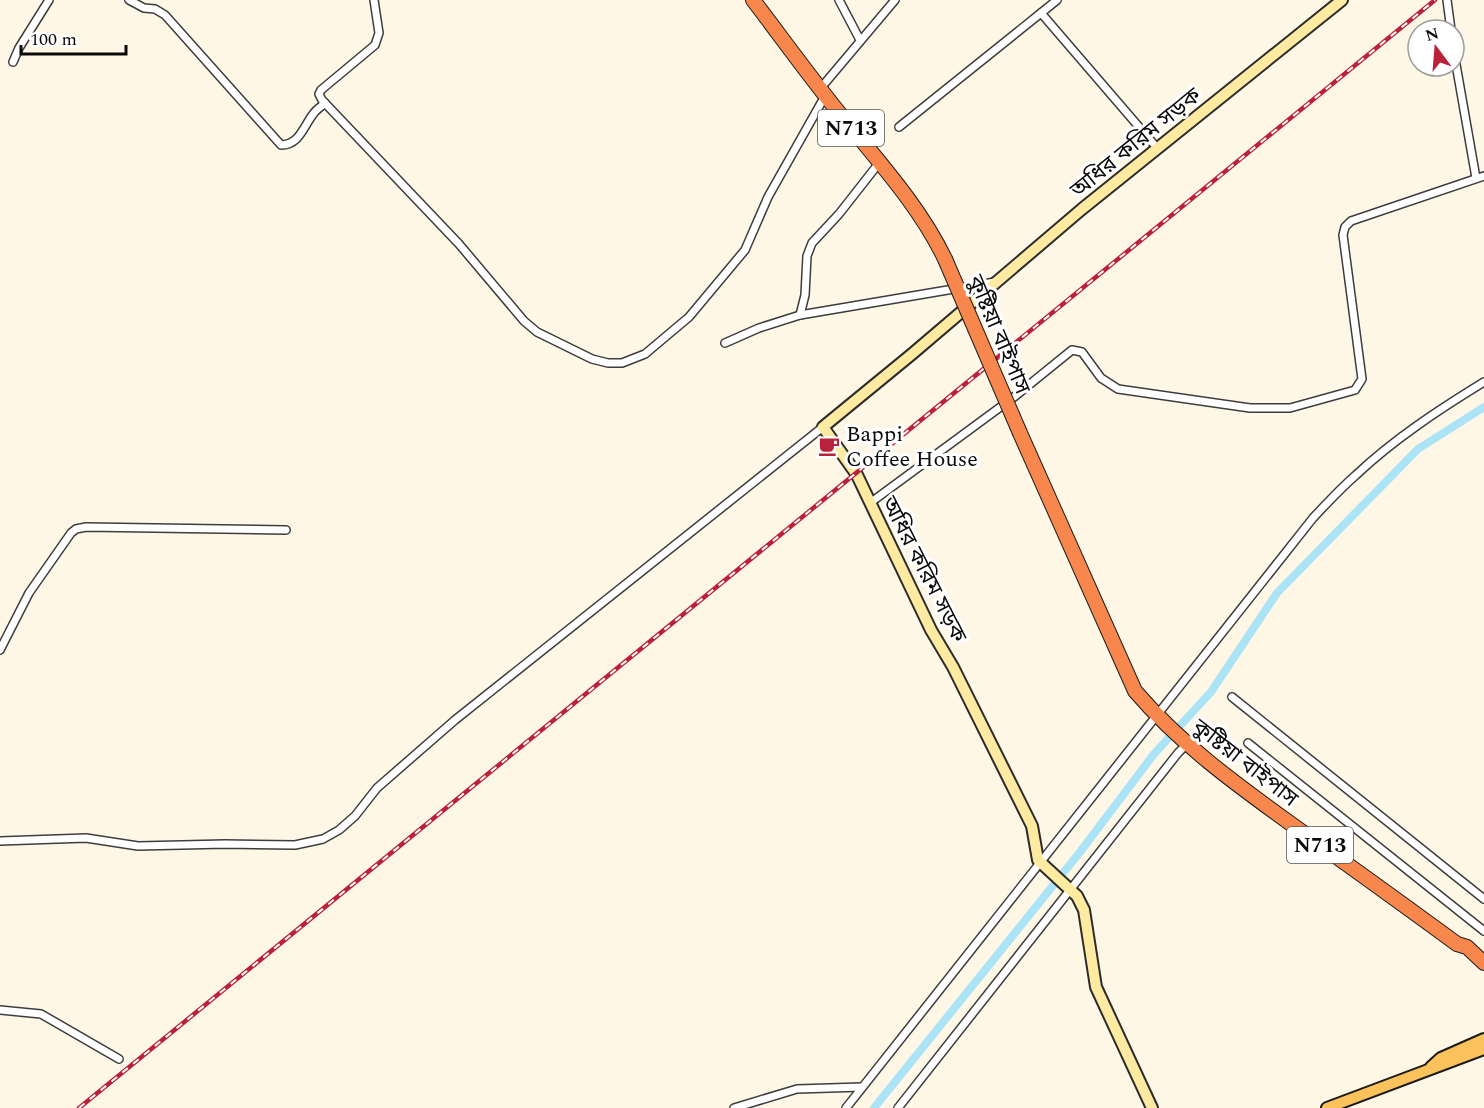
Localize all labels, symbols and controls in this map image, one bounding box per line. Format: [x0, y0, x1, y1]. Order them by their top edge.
scale bar [21, 18, 126, 56]
north arrow [1406, 18, 1466, 78]
text: N [1423, 21, 1442, 48]
text: 100 m [30, 26, 77, 53]
street label: অধির করিম সড়ক [1063, 80, 1209, 207]
road number: N713 [818, 110, 884, 146]
street label: কুষ্টিয়া বাইপাস [958, 269, 1039, 399]
place label: Bappi Coffee House [846, 418, 978, 476]
cafe icon: Bappi Coffee House [817, 434, 841, 458]
street label: অধির করিম সড়ক [872, 490, 975, 649]
street label: কুষ্টিয়া বাইপাস [1184, 711, 1305, 815]
road number: N713 [1287, 827, 1353, 863]

